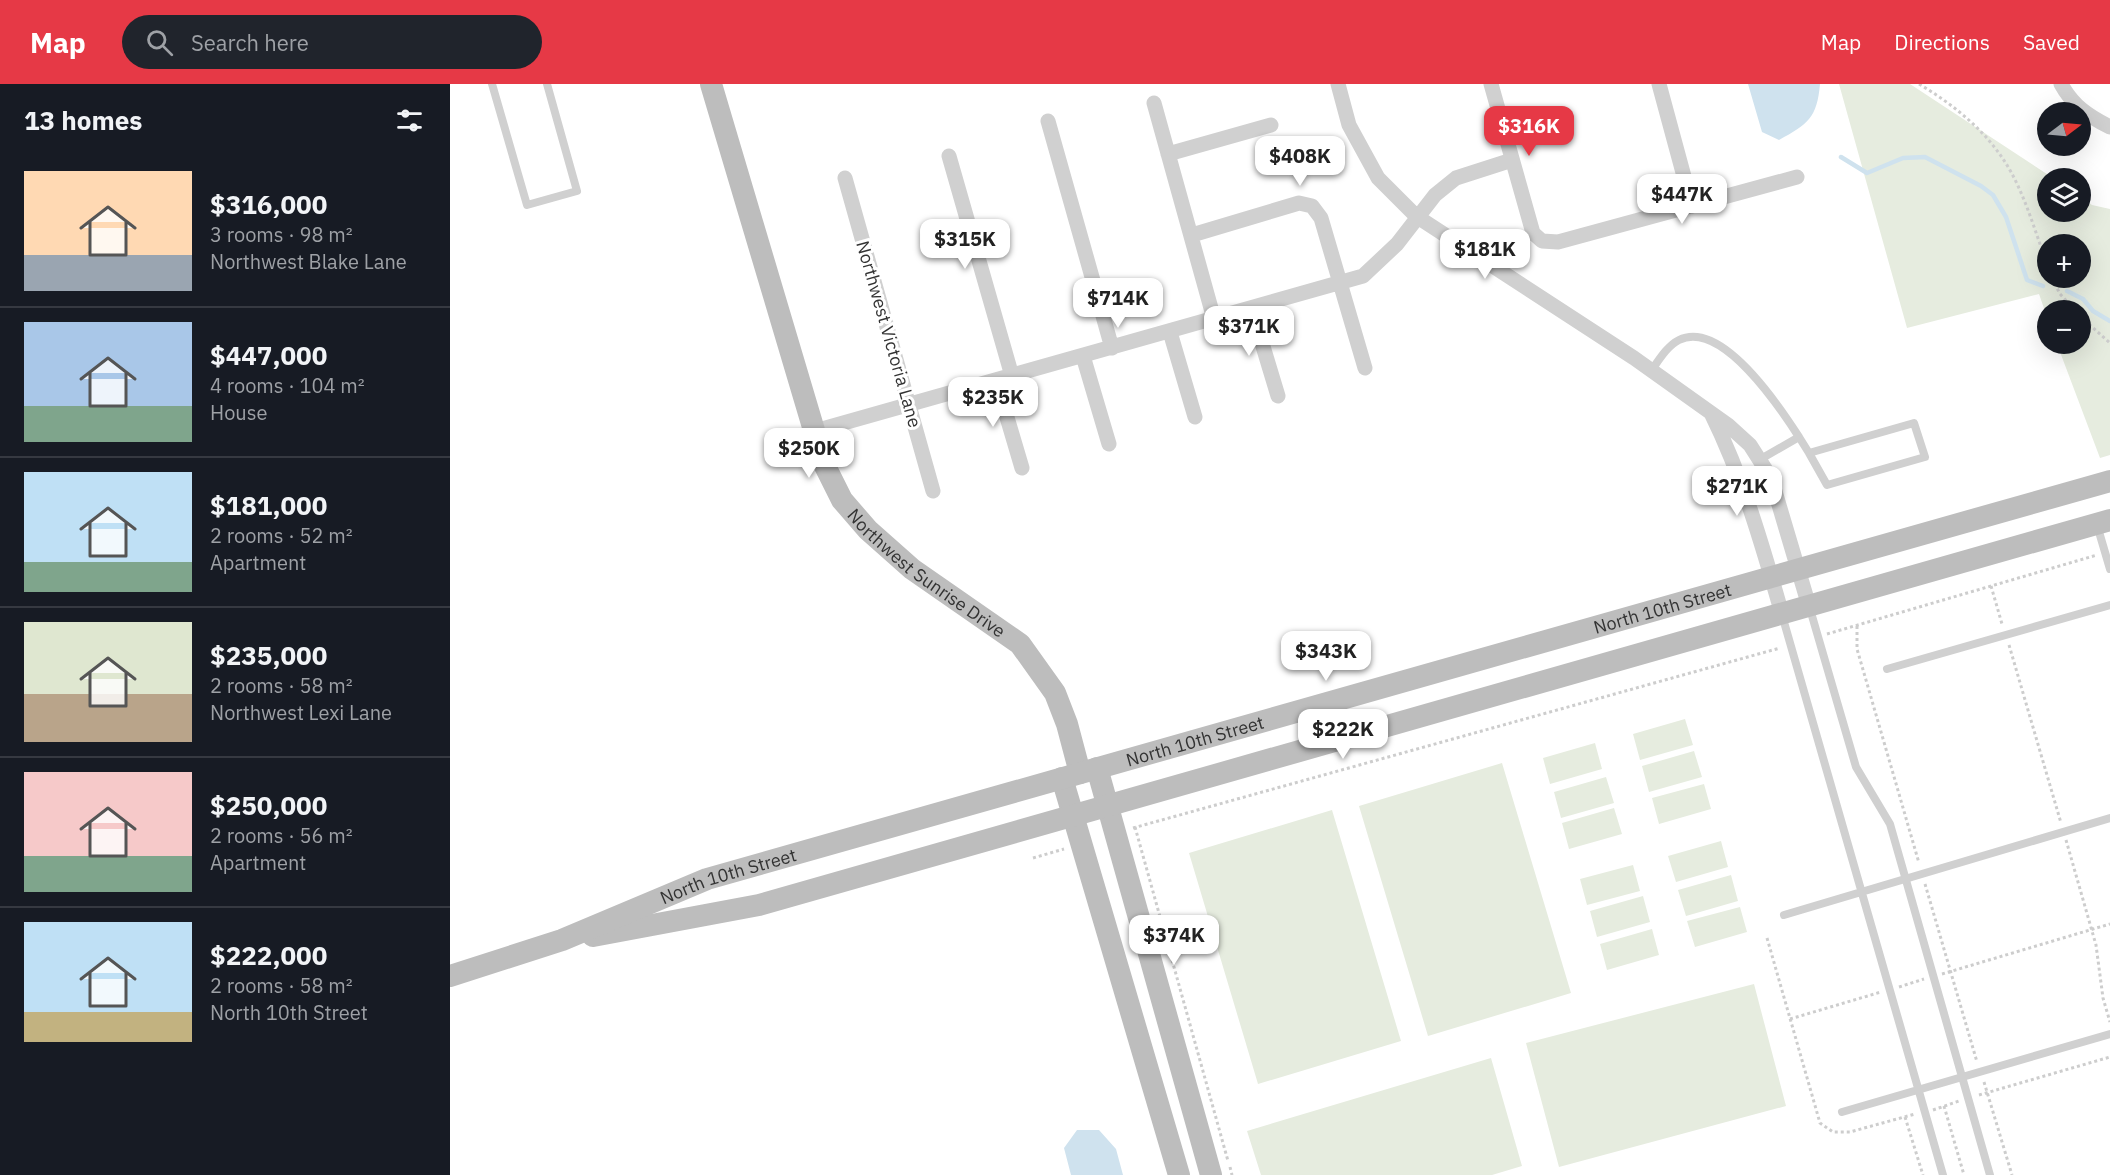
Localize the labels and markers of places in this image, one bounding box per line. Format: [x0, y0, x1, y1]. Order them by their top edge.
pin: $316K [1487, 106, 1571, 157]
pin: $408K [1258, 136, 1342, 187]
pin: $447K [1640, 174, 1724, 225]
pin: $315K [923, 219, 1007, 270]
pin: $181K [1443, 229, 1527, 280]
pin: $714K [1076, 278, 1160, 329]
pin: $371K [1207, 306, 1291, 357]
pin: $235K [951, 377, 1035, 428]
pin: $250K [767, 428, 851, 479]
pin: $271K [1695, 466, 1779, 517]
pin: $343K [1284, 631, 1368, 682]
pin: $222K [1301, 709, 1385, 760]
pin: $374K [1132, 915, 1216, 966]

